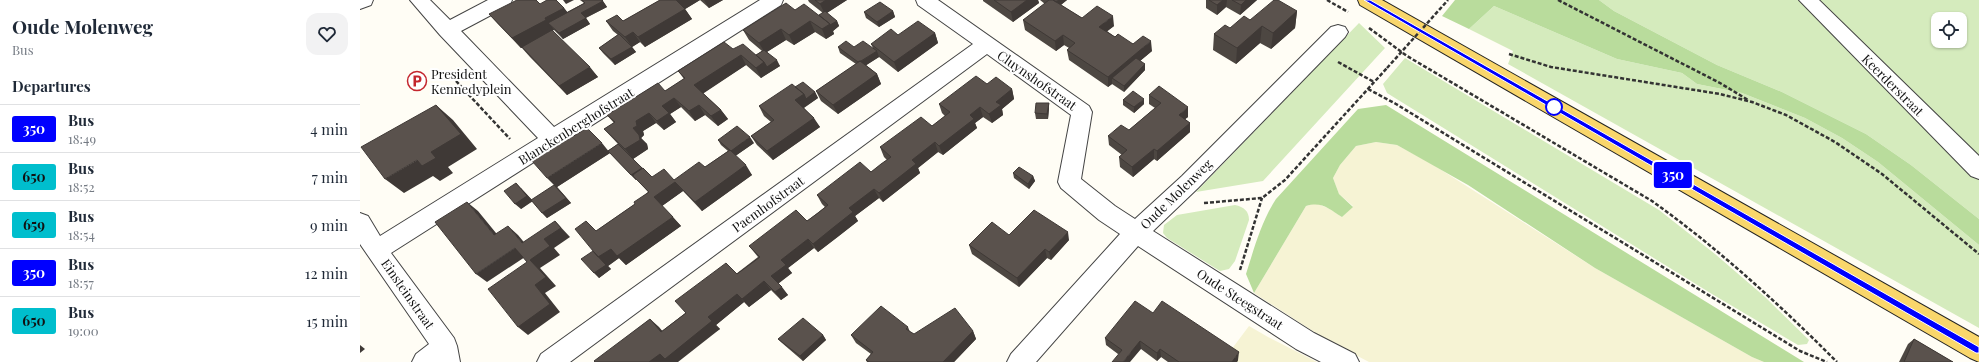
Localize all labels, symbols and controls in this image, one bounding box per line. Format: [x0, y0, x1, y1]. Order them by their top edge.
map controls [1931, 12, 1967, 48]
button: locate [1931, 12, 1967, 48]
text: Oude Molenweg [12, 13, 153, 39]
button: heart [306, 13, 348, 55]
text: Bus [12, 41, 33, 58]
street label: Cluynshofstraat [994, 46, 1081, 114]
street label: Keerderstraat [1859, 50, 1928, 120]
place label: President Kennedyplein [431, 65, 512, 97]
parking icon: President Kennedyplein [406, 70, 428, 92]
text: Departures [12, 76, 91, 96]
street label: Blanckenberghofstraat [515, 83, 637, 168]
unlabelled marker [1545, 98, 1563, 116]
text: Bus [68, 110, 94, 130]
text: 350 [23, 119, 45, 138]
text: 4 min [310, 119, 348, 139]
text: 18:49 [68, 130, 96, 147]
street label: Oude Molenweg [1136, 155, 1215, 232]
text: Bus [68, 158, 94, 178]
line badge: 350 [1650, 162, 1696, 188]
text: 350 [1662, 165, 1684, 184]
text: 650 [22, 167, 46, 186]
text: 7 min [312, 167, 348, 187]
street label: Paemhofstraat [728, 172, 807, 235]
text: 18:52 [68, 178, 95, 195]
text: Bus [68, 206, 94, 226]
text: 659 [23, 215, 45, 234]
text: 9 min [310, 215, 348, 235]
text: 18:54 [68, 226, 95, 243]
text: Bus [68, 254, 94, 274]
street label: Einsteinstraat [378, 255, 439, 332]
text: 350 [23, 263, 45, 282]
text: 12 min [305, 263, 348, 283]
street label: Oude Steegstraat [1194, 264, 1287, 333]
text: 18:57 [68, 274, 94, 291]
text: Bus [68, 302, 94, 322]
text: 650 [22, 311, 46, 330]
text: 15 min [306, 311, 348, 331]
text: 19:00 [68, 322, 99, 339]

